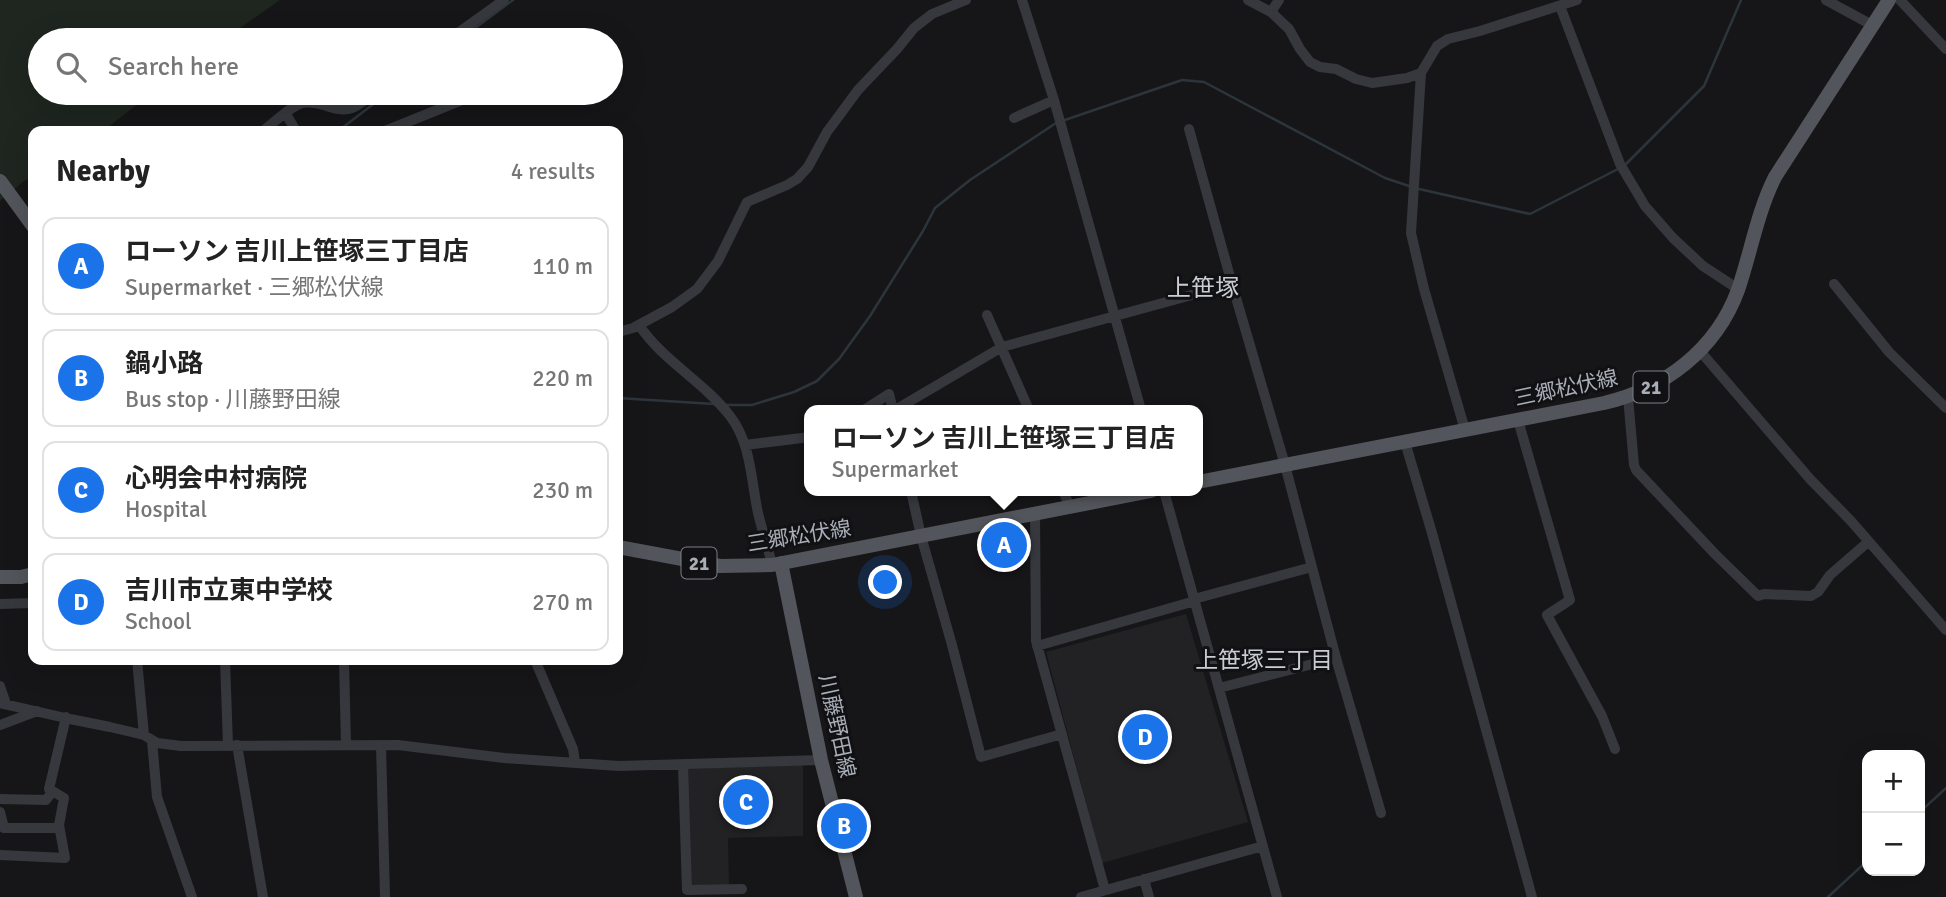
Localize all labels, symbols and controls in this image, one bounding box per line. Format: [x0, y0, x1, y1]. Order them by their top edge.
search box [28, 28, 623, 105]
icon: search [52, 48, 90, 86]
text: Search here [108, 51, 239, 83]
text: Nearby [56, 153, 150, 190]
text: 4 results [511, 157, 595, 186]
text: ローソン 吉川上笹塚三丁目店 [125, 236, 469, 268]
text: A [74, 252, 88, 281]
text: 110 m [532, 252, 593, 281]
text: Supermarket · 三郷松伏線 [125, 273, 384, 302]
district label: 上笹塚 [1167, 273, 1239, 303]
text: 鍋小路 [125, 348, 203, 380]
text: B [74, 364, 88, 393]
text: 220 m [532, 364, 593, 393]
street label: 三郷松伏線 [1512, 364, 1620, 412]
road number: 21 [1634, 372, 1668, 402]
text: Bus stop · 川藤野田線 [125, 385, 341, 414]
popup [804, 405, 1203, 496]
text: ローソン 吉川上笹塚三丁目店 [832, 423, 1175, 455]
text: Supermarket [832, 455, 958, 484]
text: 心明会中村病院 [125, 463, 307, 495]
text: C [74, 476, 88, 505]
text: 230 m [532, 476, 593, 505]
text: Hospital [125, 495, 207, 524]
street label: 三郷松伏線 [745, 515, 853, 557]
pin: A [981, 519, 1027, 571]
road number: 21 [682, 548, 716, 578]
your location [868, 565, 902, 599]
text: 吉川市立東中学校 [125, 575, 333, 607]
text: D [73, 588, 89, 617]
text: 270 m [532, 588, 593, 617]
text: School [125, 607, 192, 636]
district label: 上笹塚三丁目 [1195, 646, 1333, 675]
street label: 川藤野田線 [813, 672, 861, 780]
pin: D [1122, 711, 1168, 763]
map controls [1862, 750, 1925, 876]
button: + [1862, 750, 1925, 813]
pin: C [723, 776, 769, 828]
pin: B [821, 800, 867, 852]
button: − [1862, 813, 1925, 876]

